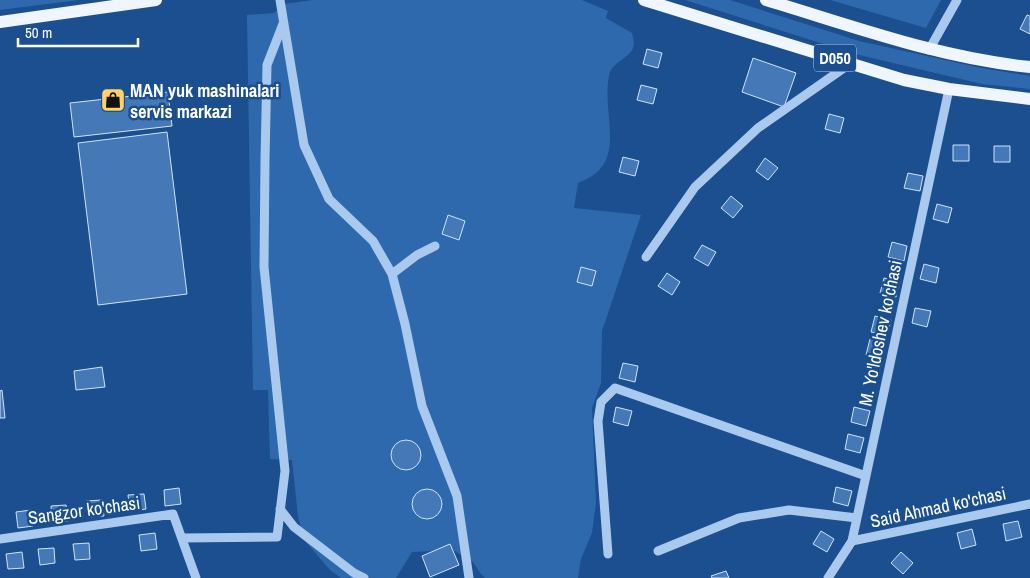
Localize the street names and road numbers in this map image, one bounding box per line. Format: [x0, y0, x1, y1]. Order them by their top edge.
road number: D050 [814, 44, 856, 72]
street label: M. Yo'ldoshev ko'chasi [852, 258, 908, 408]
street label: Said Ahmad ko'chasi [868, 480, 1008, 534]
street label: Sangzor ko'chasi [26, 490, 142, 530]

